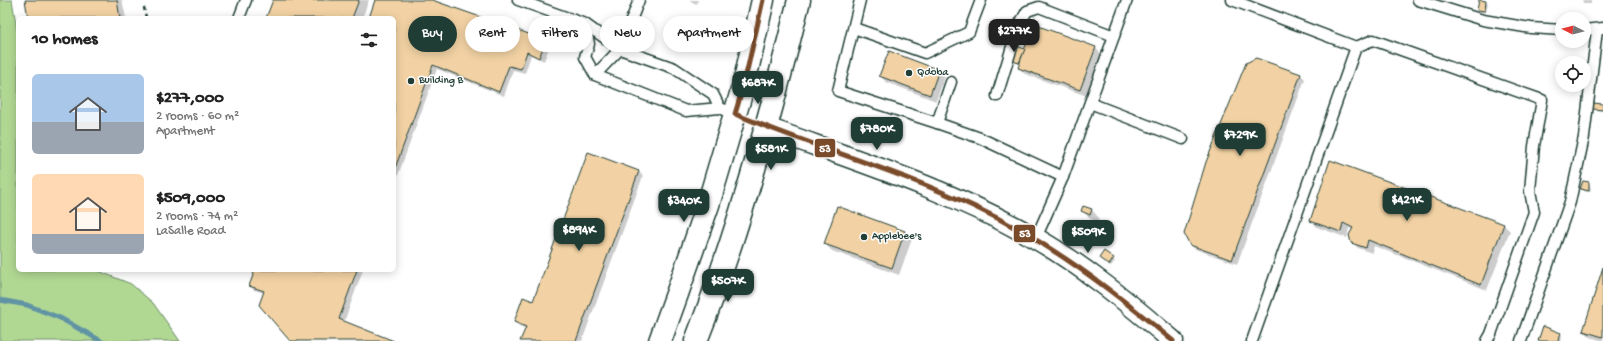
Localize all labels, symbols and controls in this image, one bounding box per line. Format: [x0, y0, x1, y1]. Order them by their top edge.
north arrow [1555, 12, 1591, 48]
map controls [1555, 12, 1591, 92]
chip: Buy [408, 16, 457, 52]
chip: Rent [465, 16, 520, 52]
chip: Filters [528, 16, 592, 52]
chip: New [600, 16, 655, 52]
chip: Apartment [663, 16, 754, 52]
pin: $277K [986, 19, 1042, 53]
text: $277K [998, 24, 1030, 39]
icon: filters [358, 29, 380, 51]
text: 10 homes [32, 30, 98, 50]
button: locate [1555, 56, 1591, 92]
place label: Qdoba [917, 67, 949, 79]
marker: Qdoba [904, 68, 914, 78]
pin: $687K [730, 71, 786, 105]
place label: Building B [418, 75, 464, 87]
marker: Building B [406, 76, 416, 86]
text: $687K [741, 76, 775, 91]
text: $277,000 [156, 89, 224, 109]
icon: home [64, 90, 112, 138]
text: 2 rooms · 60 m² [156, 109, 239, 124]
pin: $780K [849, 117, 905, 151]
text: $780K [860, 122, 894, 137]
pin: $729K [1212, 123, 1268, 157]
text: Apartment [156, 124, 215, 139]
text: $729K [1224, 128, 1256, 143]
pin: $581K [743, 137, 799, 171]
line badge: 53 [814, 138, 836, 158]
text: $581K [755, 142, 787, 157]
text: 53 [819, 144, 831, 156]
pin: $421K [1379, 188, 1435, 222]
text: $509,000 [156, 189, 225, 209]
pin: $340K [656, 189, 712, 223]
icon: home [64, 190, 112, 238]
text: $421K [1392, 193, 1422, 208]
text: $340K [667, 194, 701, 209]
text: 2 rooms · 74 m² [156, 209, 238, 224]
pin: $894K [551, 218, 607, 252]
pin: $509K [1060, 220, 1116, 254]
text: $894K [563, 223, 595, 238]
text: LaSalle Road [156, 224, 225, 239]
line badge: 53 [1013, 224, 1036, 243]
text: $509K [1071, 225, 1105, 240]
text: 53 [1019, 229, 1031, 241]
place label: Applebee's [872, 231, 922, 243]
marker: Applebee's [859, 232, 869, 242]
pin: $507K [700, 269, 756, 303]
text: $507K [711, 274, 745, 289]

